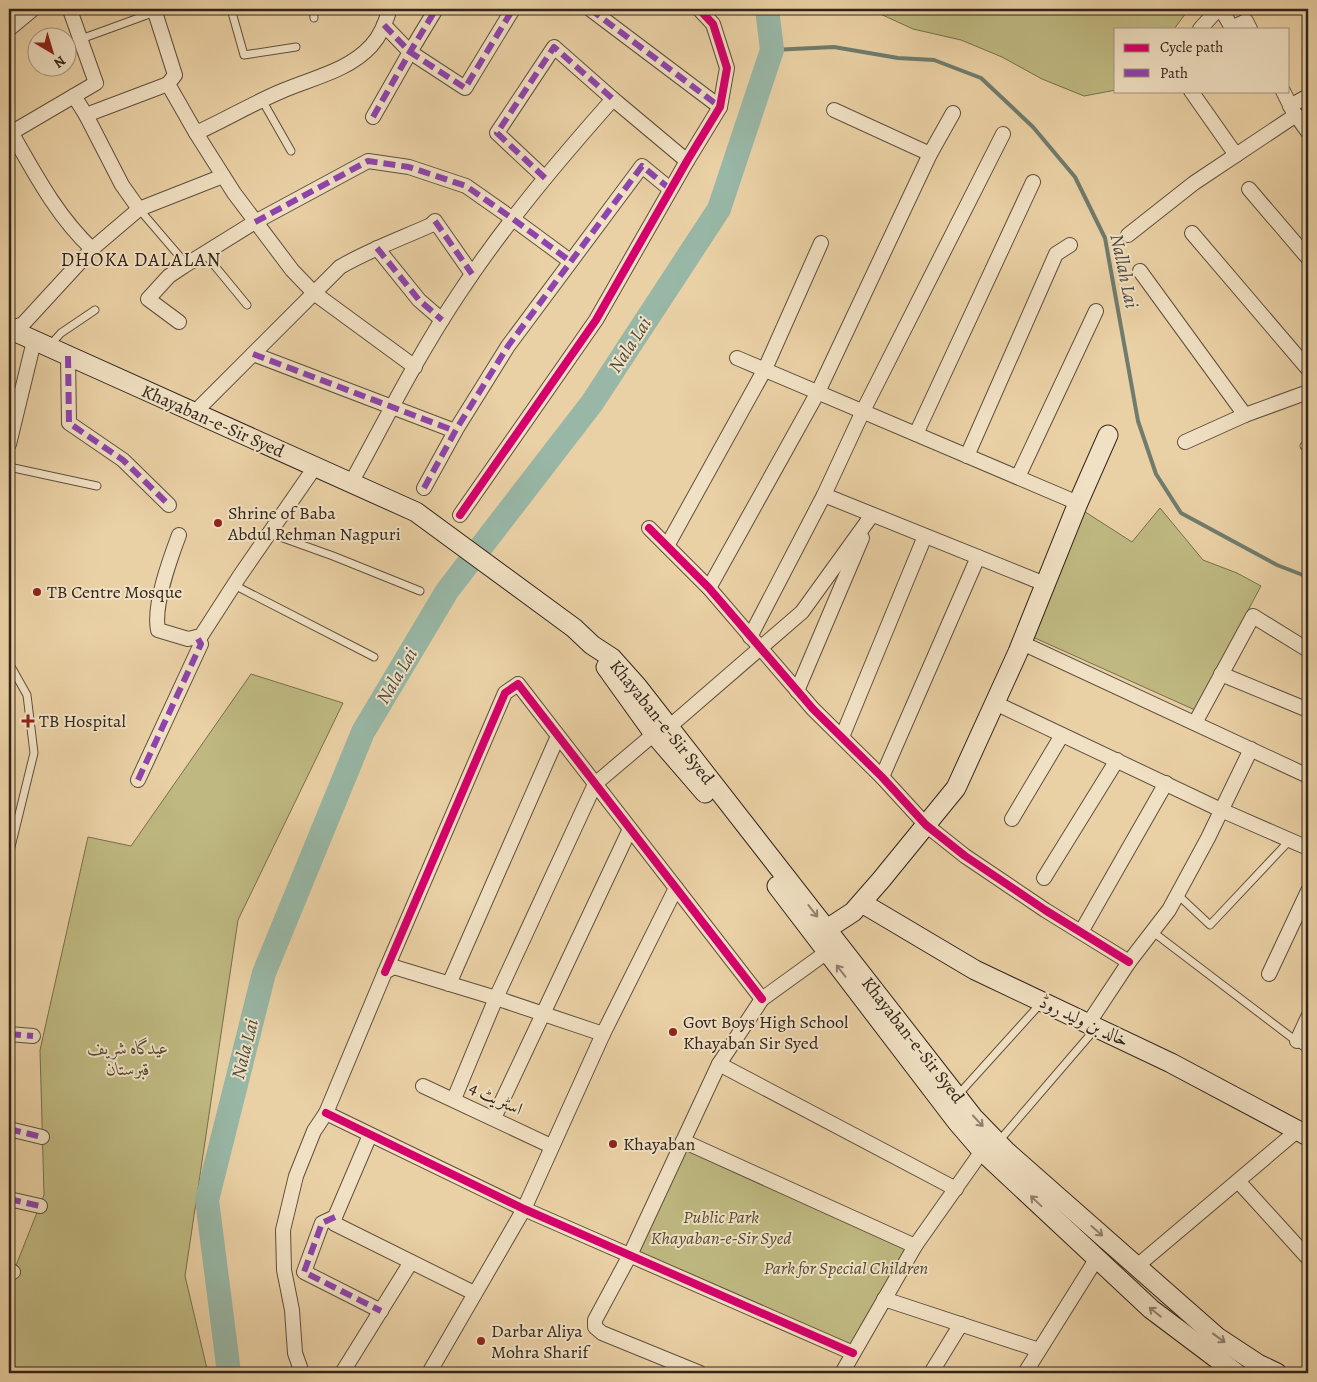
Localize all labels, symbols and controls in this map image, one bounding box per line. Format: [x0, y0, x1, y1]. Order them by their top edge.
north arrow [28, 28, 78, 78]
legend [1114, 28, 1290, 92]
text: Cycle path [1160, 37, 1223, 57]
text: N [50, 51, 70, 72]
text: Path [1160, 63, 1188, 83]
water label: Nallah Lai [1103, 231, 1145, 311]
district label: DHOKA DALALAN [61, 247, 221, 273]
water label: Nala Lai [602, 312, 658, 378]
street label: Khayaban-e-Sir Syed [138, 379, 288, 463]
place label: Shrine of Baba Abdul Rehman Nagpuri [227, 501, 401, 546]
marker: Shrine of Baba Abdul Rehman Nagpuri [212, 517, 224, 529]
place label: TB Centre Mosque [47, 580, 182, 604]
marker: TB Centre Mosque [31, 586, 43, 598]
water label: Nala Lai [370, 643, 424, 709]
street label: Khayaban-e-Sir Syed [604, 655, 720, 790]
place label: TB Hospital [39, 709, 126, 733]
marker: TB Hospital [21, 714, 35, 728]
one-way arrow [807, 904, 818, 917]
one-way arrow [836, 964, 846, 978]
street label: Khayaban-e-Sir Syed [856, 972, 970, 1108]
street label: خالد بن ولید روڈ [1035, 990, 1133, 1052]
place label: Govt Boys High School Khayaban Sir Syed [683, 1010, 849, 1055]
water label: Nala Lai [225, 1016, 265, 1082]
marker: Govt Boys High School Khayaban Sir Syed [667, 1026, 679, 1038]
park label: عیدگاہ شریف قبرستان [87, 1036, 169, 1081]
street label: اسٹریٹ 4 [465, 1075, 527, 1121]
one-way arrow [972, 1115, 984, 1128]
place label: Khayaban [623, 1132, 696, 1156]
marker: Khayaban [607, 1138, 619, 1150]
one-way arrow [1030, 1195, 1043, 1207]
park label: Public Park Khayaban-e-Sir Syed [650, 1205, 792, 1250]
one-way arrow [1091, 1225, 1104, 1237]
park label: Park for Special Children [764, 1256, 928, 1280]
one-way arrow [1149, 1306, 1162, 1317]
place label: Darbar Aliya Mohra Sharif [491, 1319, 591, 1364]
one-way arrow [1212, 1333, 1226, 1343]
marker: Darbar Aliya Mohra Sharif [475, 1335, 487, 1347]

